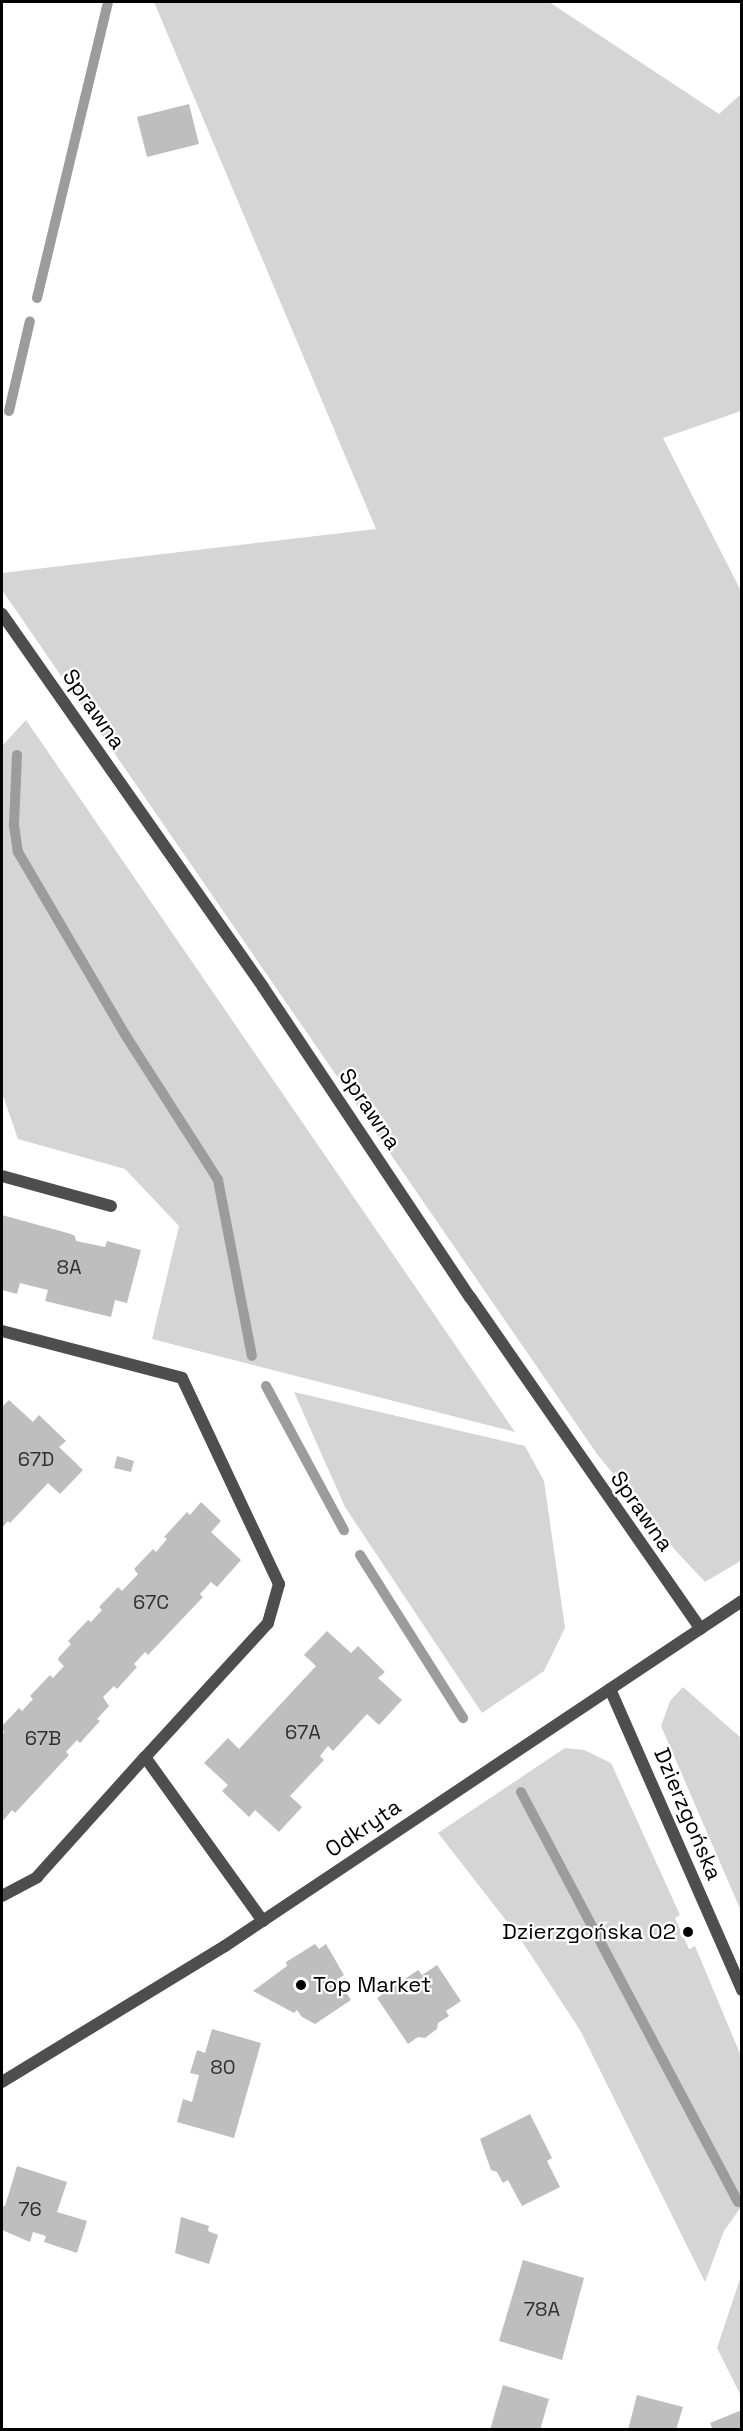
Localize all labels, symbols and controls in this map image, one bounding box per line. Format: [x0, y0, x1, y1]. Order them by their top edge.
street label: Sprawna [57, 664, 131, 754]
street label: Sprawna [333, 1064, 407, 1154]
house number: 8A [56, 1255, 82, 1279]
house number: 67D [18, 1447, 54, 1471]
street label: Sprawna [605, 1466, 679, 1556]
house number: 67C [133, 1590, 169, 1614]
house number: 67A [285, 1720, 321, 1744]
house number: 67B [25, 1726, 61, 1750]
street label: Dzierzgońska [648, 1744, 728, 1884]
street label: Odkryta [320, 1793, 406, 1863]
place label: Dzierzgońska 02 [502, 1919, 676, 1945]
marker: Dzierzgońska 02 [681, 1925, 695, 1939]
place label: Top Market [313, 1972, 431, 1998]
marker: Top Market [294, 1978, 308, 1992]
house number: 80 [210, 2055, 236, 2079]
house number: 76 [18, 2197, 42, 2221]
house number: 78A [524, 2297, 560, 2321]

